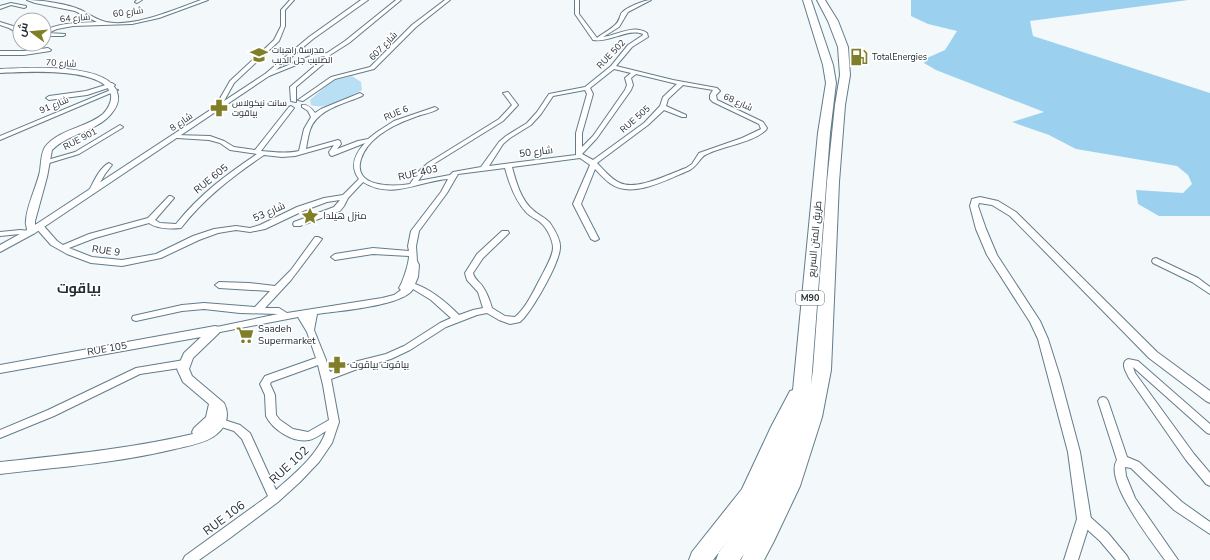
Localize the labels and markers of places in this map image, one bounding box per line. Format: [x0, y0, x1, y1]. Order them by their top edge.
place label: مدرسة راهبات الصليب جل الديب [272, 44, 333, 66]
school or university icon: مدرسة راهبات الصليب جل الديب [249, 45, 269, 65]
fuel station icon: TotalEnergies [849, 47, 869, 67]
place label: TotalEnergies [872, 51, 927, 63]
place label: سانت نيكولاس بياقوت [232, 97, 287, 119]
pharmacy icon: سانت نيكولاس بياقوت [209, 98, 229, 118]
place icon: منزل هيلدا [300, 206, 320, 226]
place label: منزل هيلدا [323, 209, 367, 223]
place label: Saadeh Supermarket [258, 322, 316, 348]
supermarket icon: Saadeh Supermarket [235, 325, 255, 345]
pharmacy icon: بياقوت بياقوت [327, 355, 347, 375]
place label: بياقوت بياقوت [350, 358, 409, 372]

